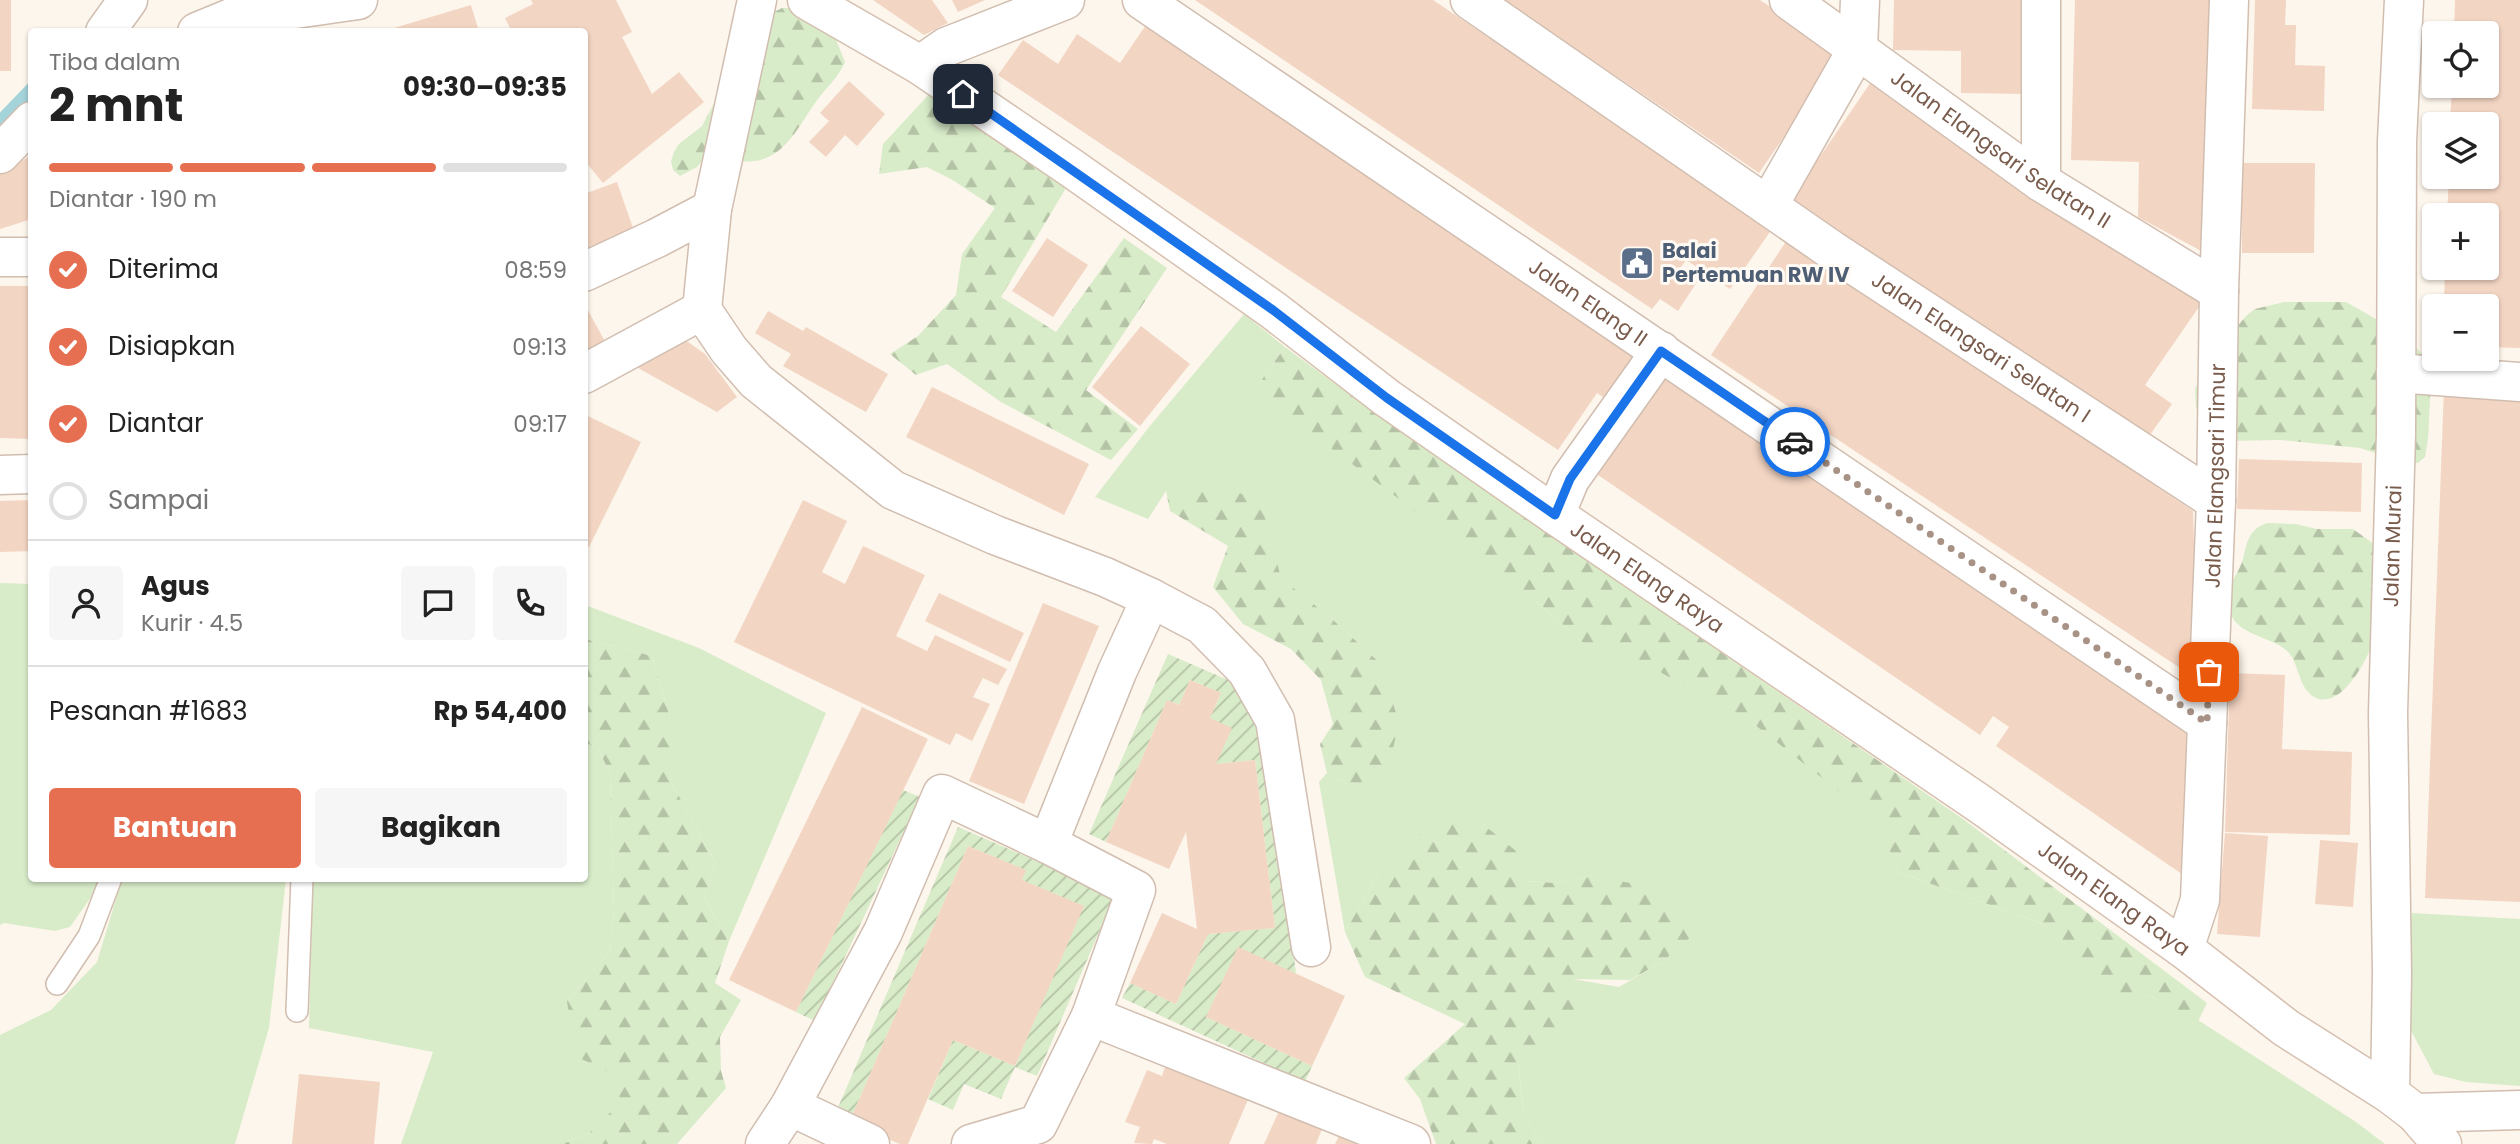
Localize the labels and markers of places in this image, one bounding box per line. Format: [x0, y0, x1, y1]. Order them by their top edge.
pin [933, 64, 993, 124]
place label: Balai Pertemuan RW IV [1662, 236, 1850, 289]
public building icon: Balai Pertemuan RW IV [1618, 244, 1656, 282]
pin [2179, 642, 2239, 702]

